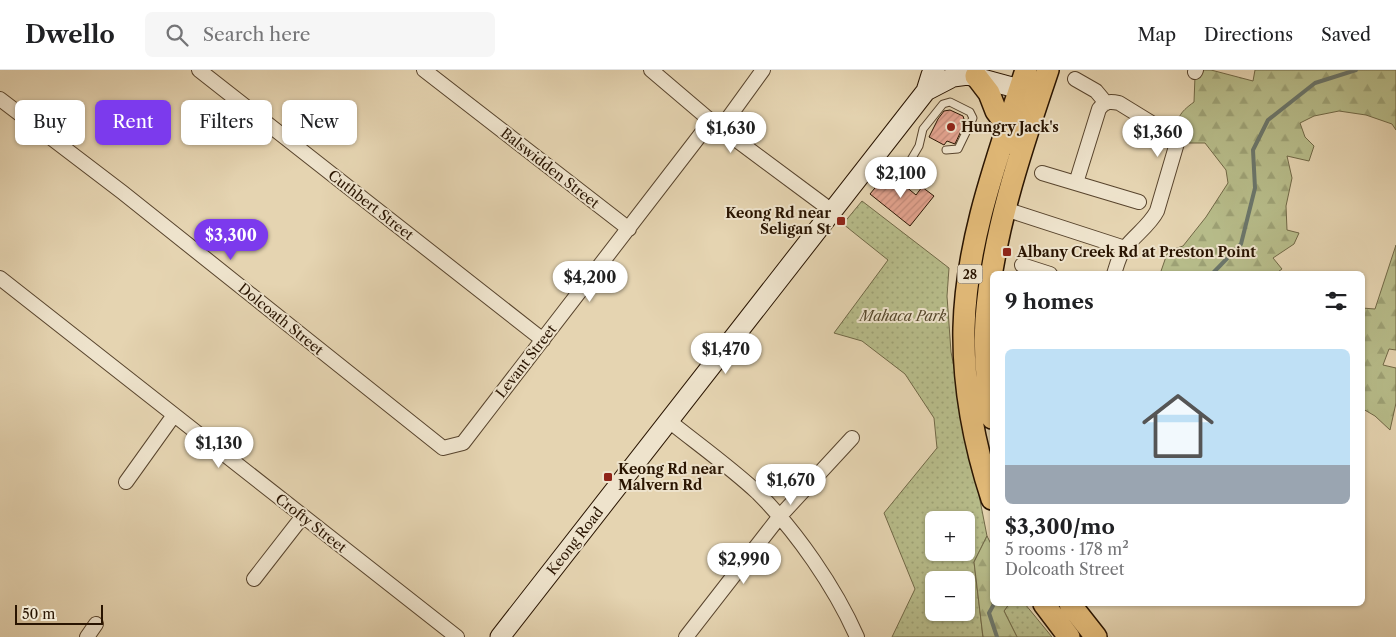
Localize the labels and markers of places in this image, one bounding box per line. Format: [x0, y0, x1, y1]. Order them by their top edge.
pin: $1,630 [690, 112, 772, 154]
pin: $1,360 [1117, 116, 1199, 158]
place label: Hungry Jack's [961, 118, 1059, 136]
marker: Hungry Jack's [945, 121, 957, 133]
pin: $2,100 [860, 156, 942, 199]
place label: Keong Rd near Seligan St [725, 204, 831, 238]
marker: Keong Rd near Seligan St [835, 215, 847, 227]
pin: $3,300 [190, 218, 272, 261]
place label: Albany Creek Rd at Preston Point [1016, 243, 1256, 261]
marker: Albany Creek Rd at Preston Point [1001, 246, 1013, 258]
pin: $4,200 [549, 260, 631, 303]
pin: $1,470 [685, 332, 767, 375]
pin: $1,130 [178, 426, 260, 469]
place label: Keong Rd near Malvern Rd [618, 460, 724, 494]
pin: $1,670 [750, 464, 832, 506]
marker: Keong Rd near Malvern Rd [602, 471, 614, 483]
pin: $2,990 [703, 542, 785, 585]

